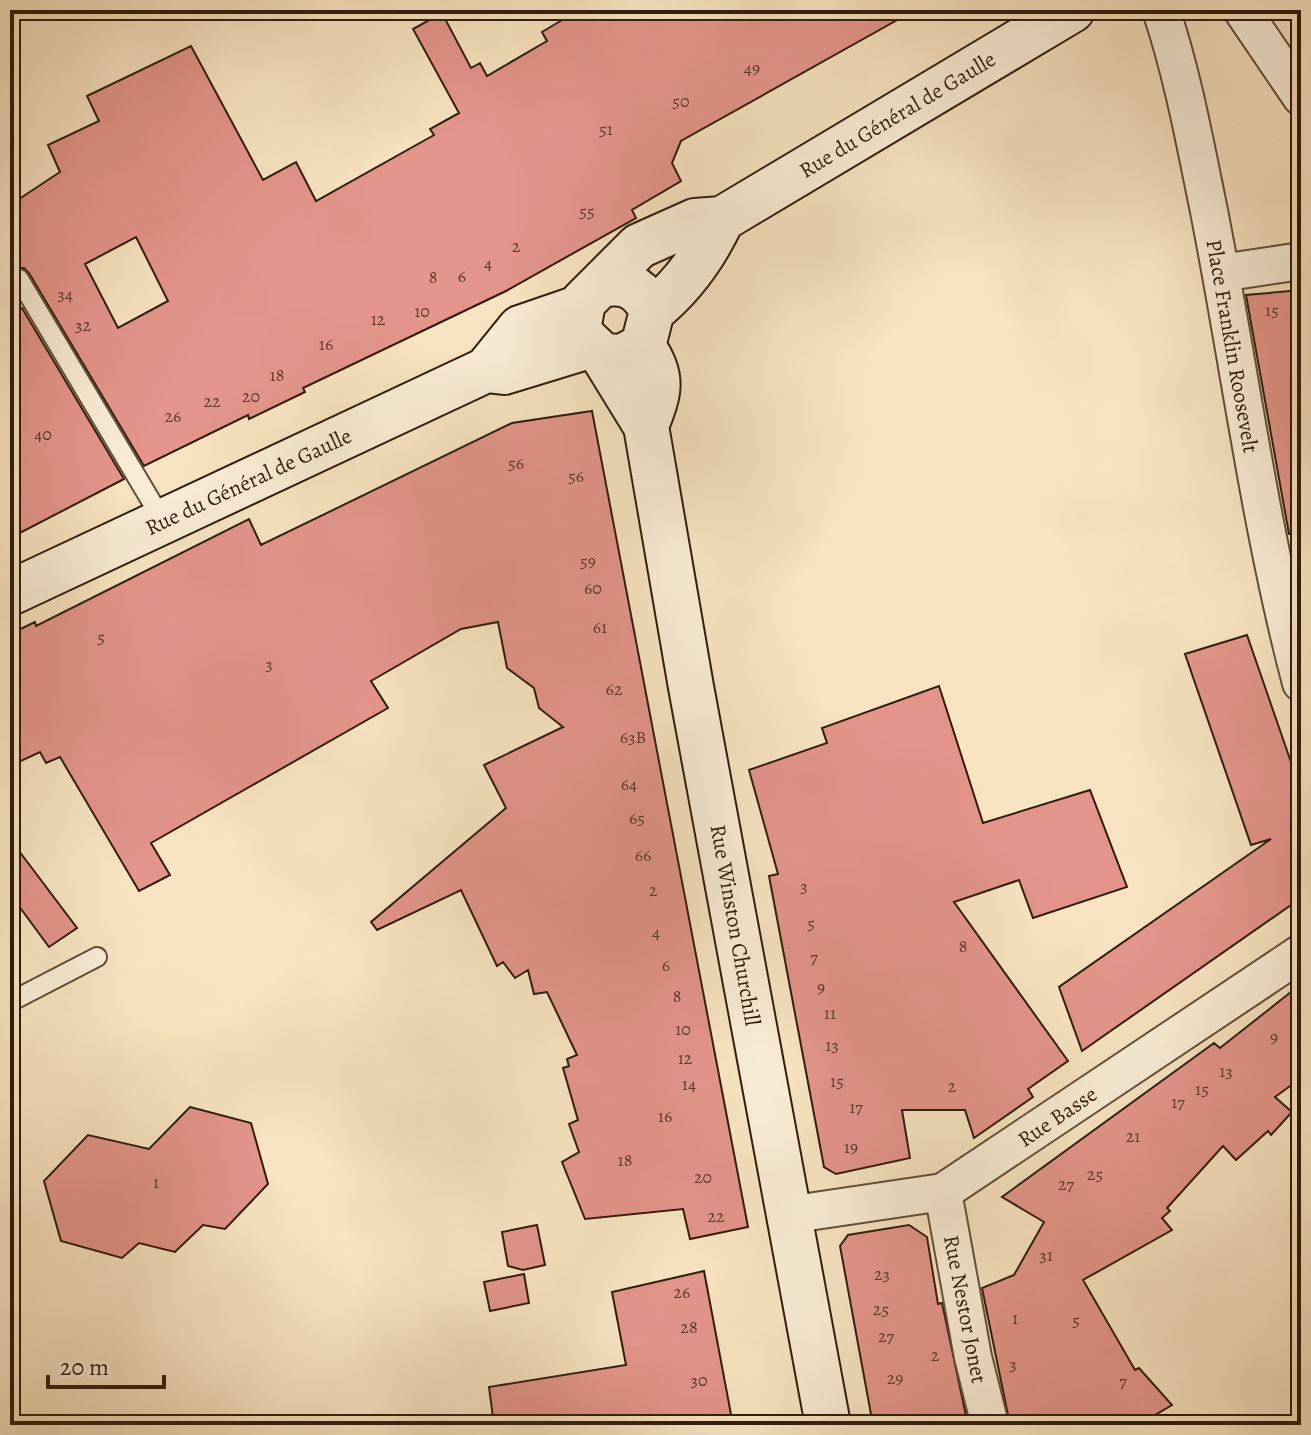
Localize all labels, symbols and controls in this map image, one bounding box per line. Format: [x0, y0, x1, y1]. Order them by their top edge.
street label: Rue du Général de Gaulle [794, 44, 1001, 185]
house number: 49 [744, 56, 760, 80]
house number: 50 [672, 89, 690, 113]
house number: 51 [599, 117, 613, 141]
house number: 55 [579, 199, 595, 223]
house number: 2 [512, 234, 521, 258]
street label: Place Franklin Roosevelt [1198, 237, 1266, 455]
house number: 4 [484, 251, 492, 275]
house number: 6 [458, 264, 466, 288]
house number: 8 [429, 265, 437, 289]
house number: 34 [57, 282, 73, 306]
house number: 15 [1265, 298, 1279, 322]
house number: 10 [414, 299, 430, 323]
house number: 12 [371, 307, 386, 331]
house number: 32 [75, 313, 91, 337]
house number: 16 [319, 332, 333, 356]
house number: 18 [270, 363, 284, 387]
house number: 20 [242, 384, 260, 408]
house number: 22 [203, 389, 221, 413]
house number: 26 [165, 404, 181, 428]
street label: Rue du Général de Gaulle [140, 421, 356, 543]
house number: 40 [34, 422, 52, 446]
house number: 56 [508, 451, 524, 475]
house number: 56 [568, 464, 584, 488]
house number: 59 [580, 549, 596, 573]
house number: 60 [584, 576, 602, 600]
house number: 61 [593, 615, 607, 639]
house number: 5 [97, 625, 105, 649]
house number: 3 [265, 652, 273, 676]
house number: 62 [606, 677, 623, 701]
house number: 63B [620, 725, 646, 749]
house number: 64 [621, 772, 637, 796]
house number: 65 [629, 806, 645, 830]
street label: Rue Winston Churchill [703, 822, 767, 1028]
house number: 66 [635, 843, 651, 867]
house number: 3 [800, 874, 808, 898]
house number: 2 [649, 878, 658, 902]
house number: 5 [807, 911, 815, 935]
house number: 4 [652, 920, 660, 944]
house number: 8 [959, 934, 967, 958]
house number: 7 [810, 945, 818, 969]
house number: 6 [662, 953, 670, 977]
house number: 9 [817, 975, 825, 999]
house number: 8 [673, 984, 681, 1008]
house number: 11 [824, 1001, 836, 1025]
house number: 10 [675, 1017, 691, 1041]
house number: 9 [1270, 1025, 1278, 1049]
house number: 13 [825, 1033, 839, 1057]
house number: 12 [678, 1046, 693, 1070]
house number: 13 [1219, 1059, 1233, 1083]
house number: 15 [830, 1069, 844, 1093]
house number: 14 [682, 1072, 696, 1096]
house number: 2 [948, 1074, 957, 1098]
house number: 15 [1195, 1077, 1209, 1101]
street label: Rue Basse [1012, 1079, 1103, 1154]
house number: 17 [1171, 1090, 1185, 1114]
house number: 17 [849, 1095, 863, 1119]
house number: 16 [658, 1104, 672, 1128]
house number: 21 [1126, 1124, 1140, 1148]
house number: 19 [844, 1135, 858, 1159]
house number: 18 [618, 1148, 632, 1172]
house number: 25 [1087, 1162, 1103, 1186]
house number: 20 [694, 1165, 712, 1189]
house number: 1 [153, 1170, 159, 1194]
house number: 27 [1058, 1172, 1074, 1196]
house number: 22 [707, 1204, 725, 1228]
street label: Rue Nestor Jonet [936, 1232, 994, 1386]
house number: 31 [1039, 1243, 1053, 1267]
house number: 23 [874, 1262, 890, 1286]
house number: 26 [674, 1280, 690, 1304]
house number: 25 [873, 1297, 889, 1321]
house number: 1 [1012, 1306, 1018, 1330]
house number: 5 [1072, 1308, 1080, 1332]
house number: 28 [680, 1315, 698, 1339]
house number: 27 [878, 1324, 894, 1348]
scale bar [48, 1339, 164, 1389]
house number: 2 [931, 1343, 940, 1367]
text: 20 m [60, 1351, 109, 1383]
house number: 3 [1009, 1352, 1017, 1376]
house number: 29 [887, 1366, 903, 1390]
house number: 30 [690, 1368, 708, 1392]
house number: 7 [1119, 1369, 1127, 1393]

